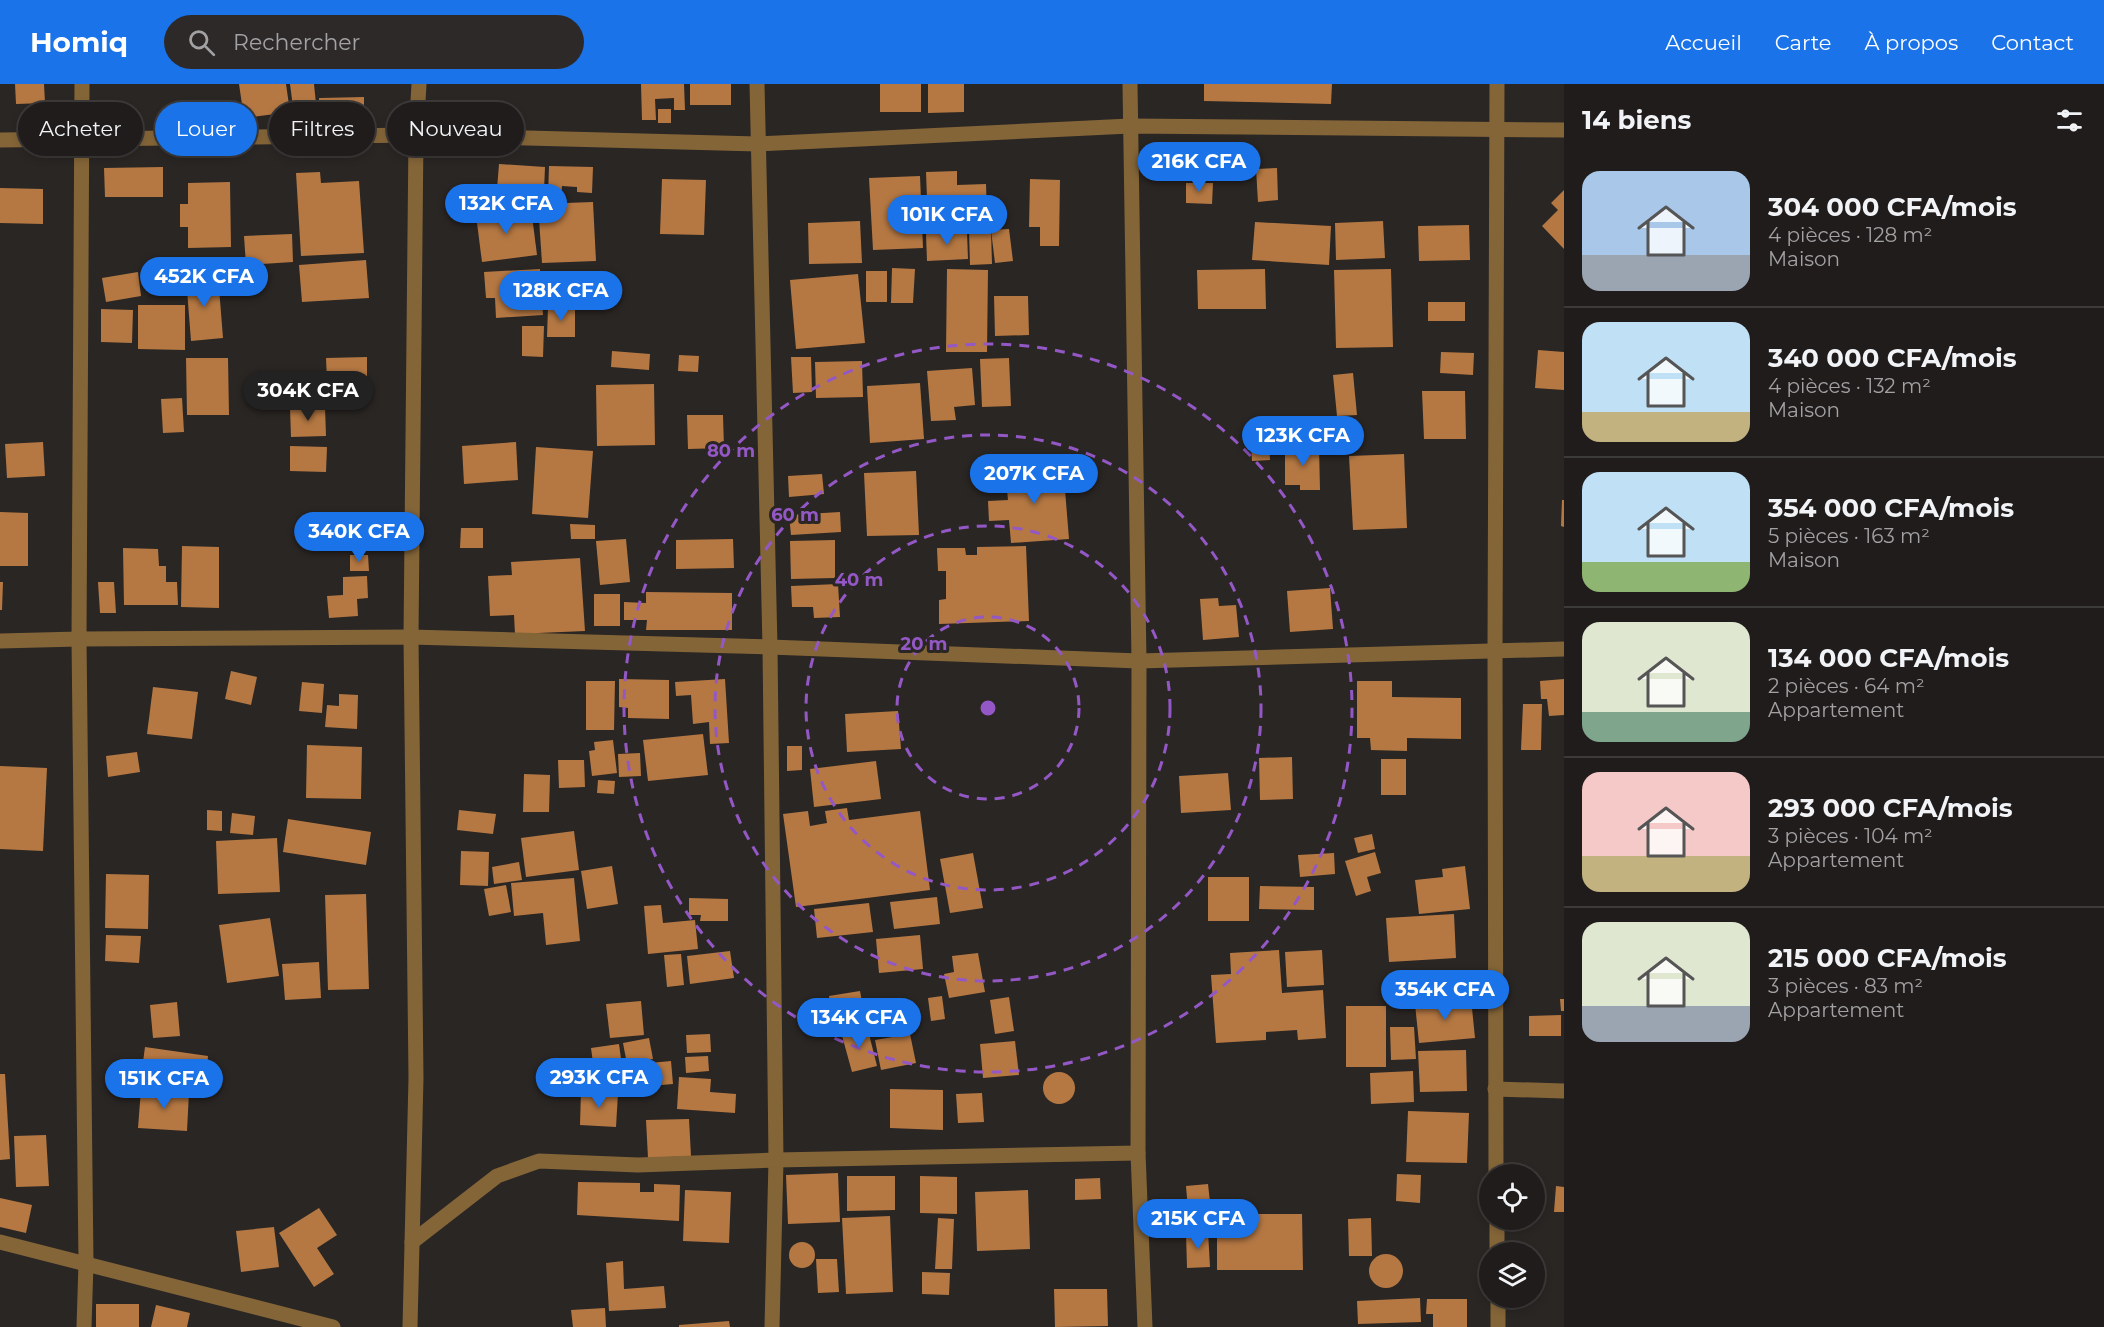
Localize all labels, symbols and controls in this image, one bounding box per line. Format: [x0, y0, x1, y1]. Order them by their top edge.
search box [164, 15, 584, 69]
text: Homiq [30, 25, 128, 59]
icon: search [185, 26, 218, 59]
text: Rechercher [233, 29, 360, 56]
text: Accueil [1665, 30, 1742, 55]
text: Carte [1775, 30, 1831, 55]
text: À propos [1864, 30, 1958, 55]
text: Contact [1991, 30, 2074, 55]
chip: Acheter [18, 102, 143, 156]
chip: Louer [155, 102, 257, 156]
chip: Filtres [269, 102, 375, 156]
chip: Nouveau [387, 102, 524, 156]
text: 14 biens [1582, 104, 1691, 136]
icon: filters [2053, 104, 2086, 137]
pin: 216K CFA [1137, 142, 1261, 193]
text: 216K CFA [1152, 149, 1246, 173]
pin: 132K CFA [444, 184, 568, 235]
text: 132K CFA [459, 191, 553, 215]
text: 304 000 CFA/mois [1768, 191, 2017, 223]
pin: 101K CFA [885, 195, 1009, 246]
icon: home [1630, 195, 1702, 267]
text: 101K CFA [901, 202, 993, 226]
text: 4 pièces · 128 m² [1768, 223, 1932, 247]
text: Maison [1768, 247, 1840, 271]
pin: 452K CFA [142, 257, 266, 308]
text: 452K CFA [154, 264, 254, 288]
pin: 128K CFA [499, 271, 623, 322]
text: 128K CFA [513, 278, 609, 302]
text: 340 000 CFA/mois [1768, 342, 2017, 374]
icon: home [1630, 346, 1702, 418]
pin: 304K CFA [246, 371, 370, 422]
text: 4 pièces · 132 m² [1768, 374, 1931, 398]
text: 304K CFA [257, 378, 359, 402]
text: Maison [1768, 398, 1840, 422]
pin: 123K CFA [1241, 416, 1365, 467]
text: 123K CFA [1256, 423, 1350, 447]
text: 80 m [707, 440, 755, 462]
pin: 207K CFA [972, 454, 1096, 505]
text: 207K CFA [984, 461, 1084, 485]
text: 354 000 CFA/mois [1768, 492, 2014, 524]
icon: home [1630, 496, 1702, 568]
text: 60 m [771, 504, 819, 526]
pin: 340K CFA [297, 512, 421, 563]
text: 340K CFA [308, 519, 410, 543]
text: 5 pièces · 163 m² [1768, 524, 1930, 548]
text: Maison [1768, 548, 1840, 572]
text: 40 m [835, 569, 883, 591]
text: 20 m [901, 633, 947, 655]
text: 134 000 CFA/mois [1768, 642, 2009, 674]
icon: home [1630, 646, 1702, 718]
text: 2 pièces · 64 m² [1768, 674, 1925, 698]
centre of rings [978, 698, 998, 718]
text: Appartement [1768, 698, 1904, 722]
text: 293 000 CFA/mois [1768, 792, 2013, 824]
icon: home [1630, 796, 1702, 868]
text: 3 pièces · 104 m² [1768, 824, 1933, 848]
text: Appartement [1768, 848, 1904, 872]
text: 215 000 CFA/mois [1768, 942, 2007, 974]
icon: home [1630, 946, 1702, 1018]
pin: 354K CFA [1383, 970, 1507, 1021]
text: 3 pièces · 83 m² [1768, 974, 1923, 998]
text: 354K CFA [1395, 977, 1495, 1001]
pin: 134K CFA [797, 998, 921, 1049]
text: Appartement [1768, 998, 1904, 1022]
text: 134K CFA [811, 1005, 907, 1029]
pin: 293K CFA [537, 1058, 661, 1109]
pin: 151K CFA [102, 1059, 226, 1110]
text: 293K CFA [550, 1065, 648, 1089]
text: 151K CFA [119, 1066, 209, 1090]
map controls [1479, 1164, 1545, 1308]
button: locate [1479, 1164, 1545, 1230]
pin: 215K CFA [1136, 1199, 1260, 1250]
text: 215K CFA [1151, 1206, 1245, 1230]
button: layers [1479, 1242, 1545, 1308]

